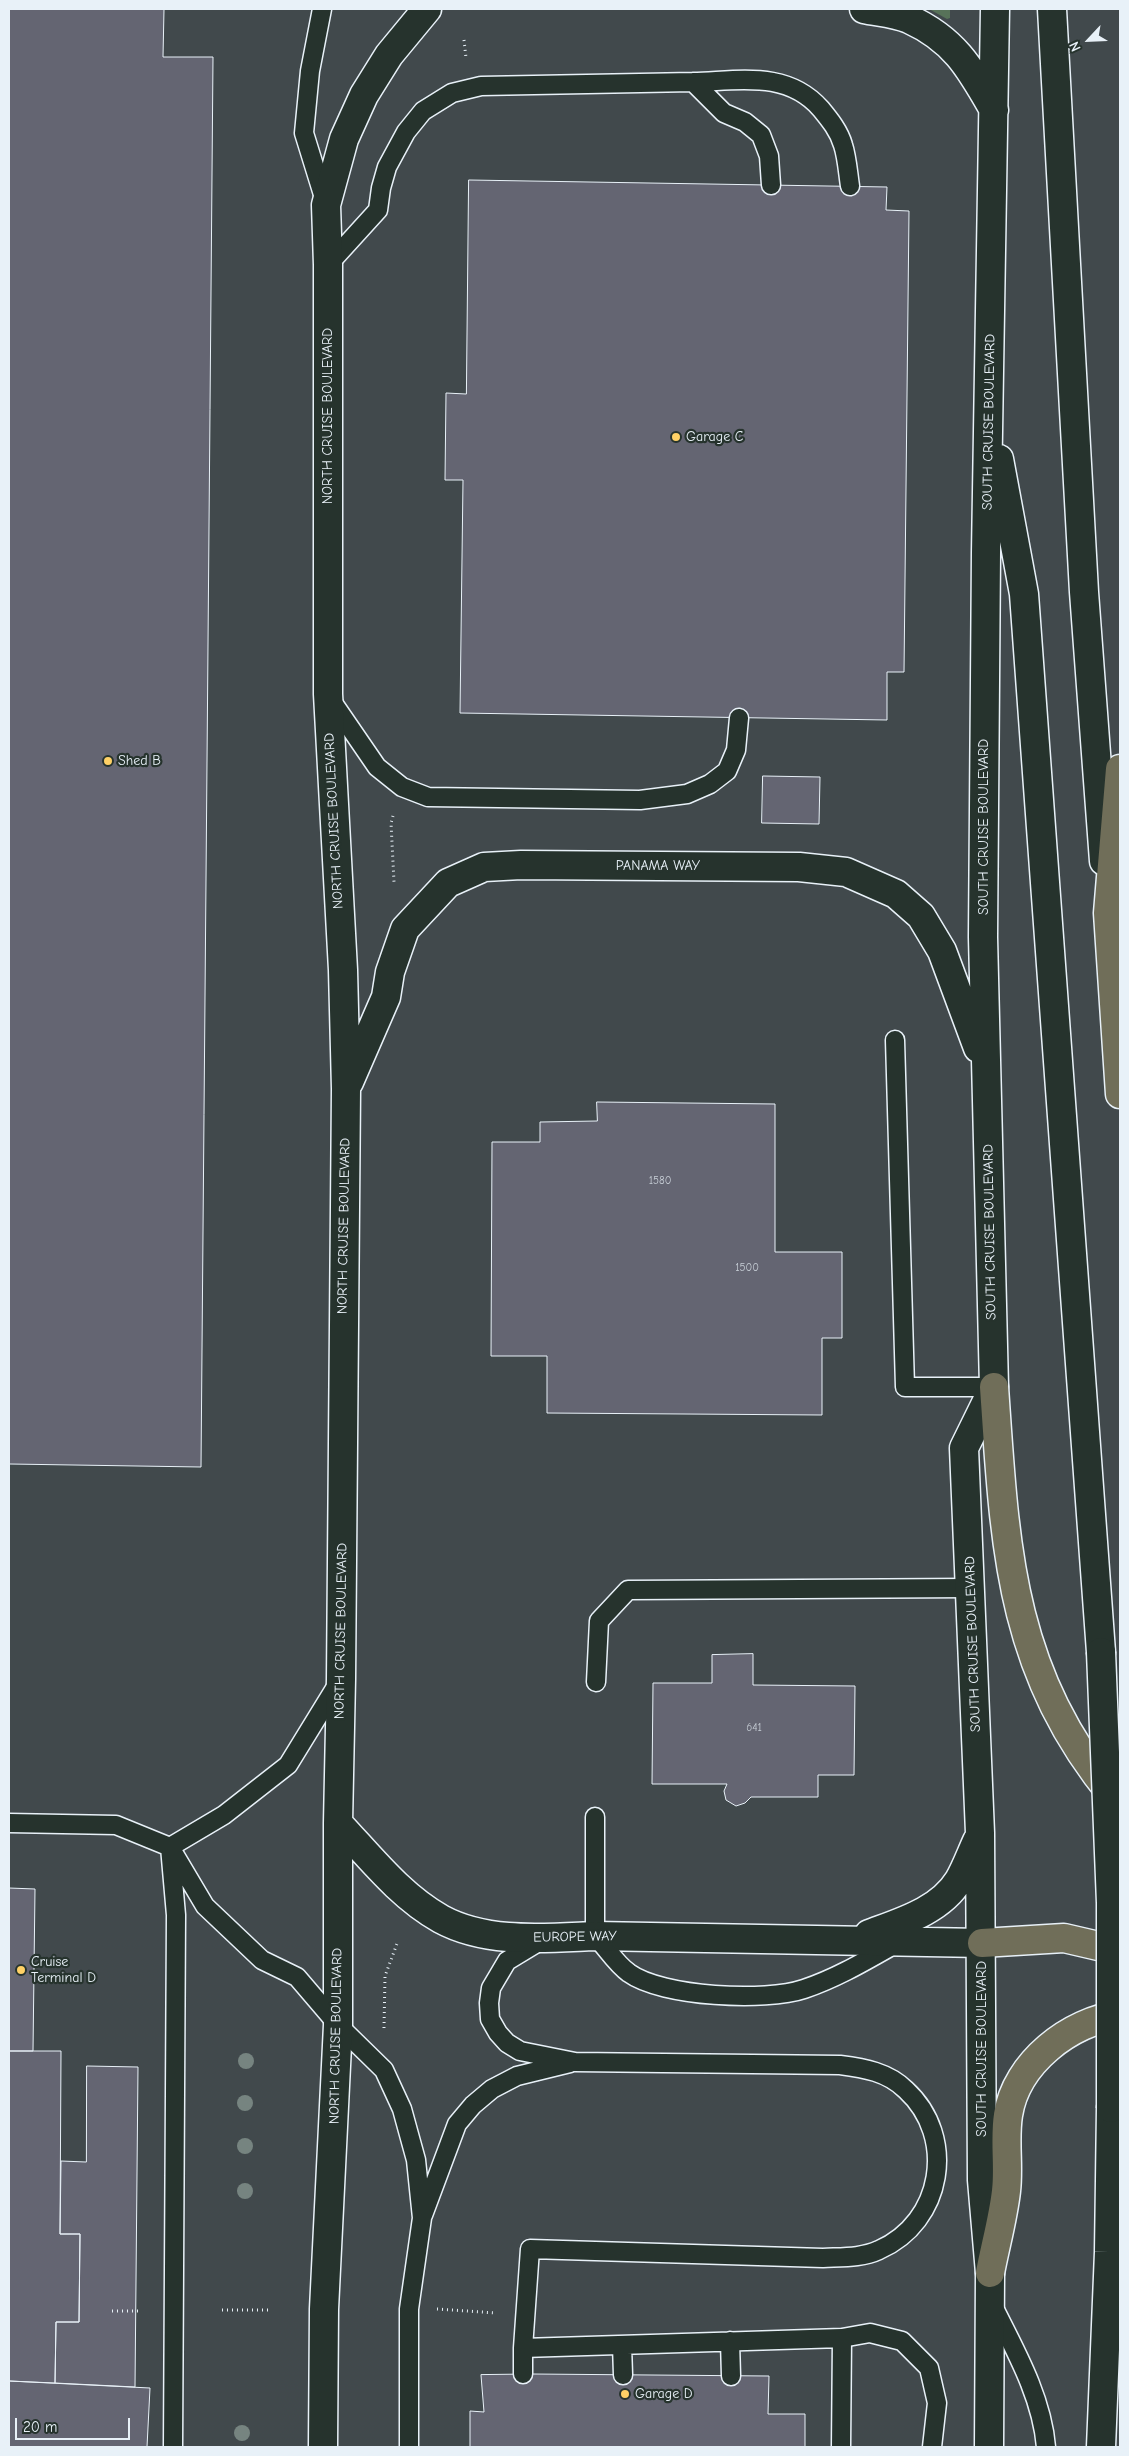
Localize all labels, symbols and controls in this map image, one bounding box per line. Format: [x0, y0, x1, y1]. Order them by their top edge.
north arrow [1064, 15, 1114, 65]
text: N [1065, 39, 1085, 54]
street label: NORTH CRUISE BOULEVARD [320, 328, 336, 504]
street label: SOUTH CRUISE BOULEVARD [979, 334, 999, 510]
place label: Garage C [686, 429, 743, 445]
marker: Garage C [670, 431, 682, 443]
street label: NORTH CRUISE BOULEVARD [321, 733, 347, 909]
street label: SOUTH CRUISE BOULEVARD [976, 739, 992, 915]
place label: Shed B [118, 753, 161, 769]
marker: Shed B [102, 755, 114, 767]
street label: PANAMA WAY [616, 858, 700, 874]
street label: NORTH CRUISE BOULEVARD [334, 1138, 354, 1314]
street label: SOUTH CRUISE BOULEVARD [980, 1144, 1000, 1320]
house number: 1580 [649, 1174, 671, 1188]
house number: 1500 [735, 1261, 759, 1275]
street label: NORTH CRUISE BOULEVARD [331, 1543, 351, 1719]
street label: SOUTH CRUISE BOULEVARD [962, 1556, 984, 1732]
house number: 641 [746, 1721, 762, 1735]
street label: EUROPE WAY [533, 1928, 617, 1946]
street label: NORTH CRUISE BOULEVARD [326, 1948, 346, 2124]
place label: Cruise Terminal D [31, 1954, 96, 1986]
street label: SOUTH CRUISE BOULEVARD [974, 1961, 990, 2137]
marker: Cruise Terminal D [15, 1964, 27, 1976]
place label: Garage D [635, 2386, 693, 2402]
marker: Garage D [619, 2388, 631, 2400]
scale bar [18, 2408, 132, 2440]
text: 20 m [23, 2418, 57, 2436]

